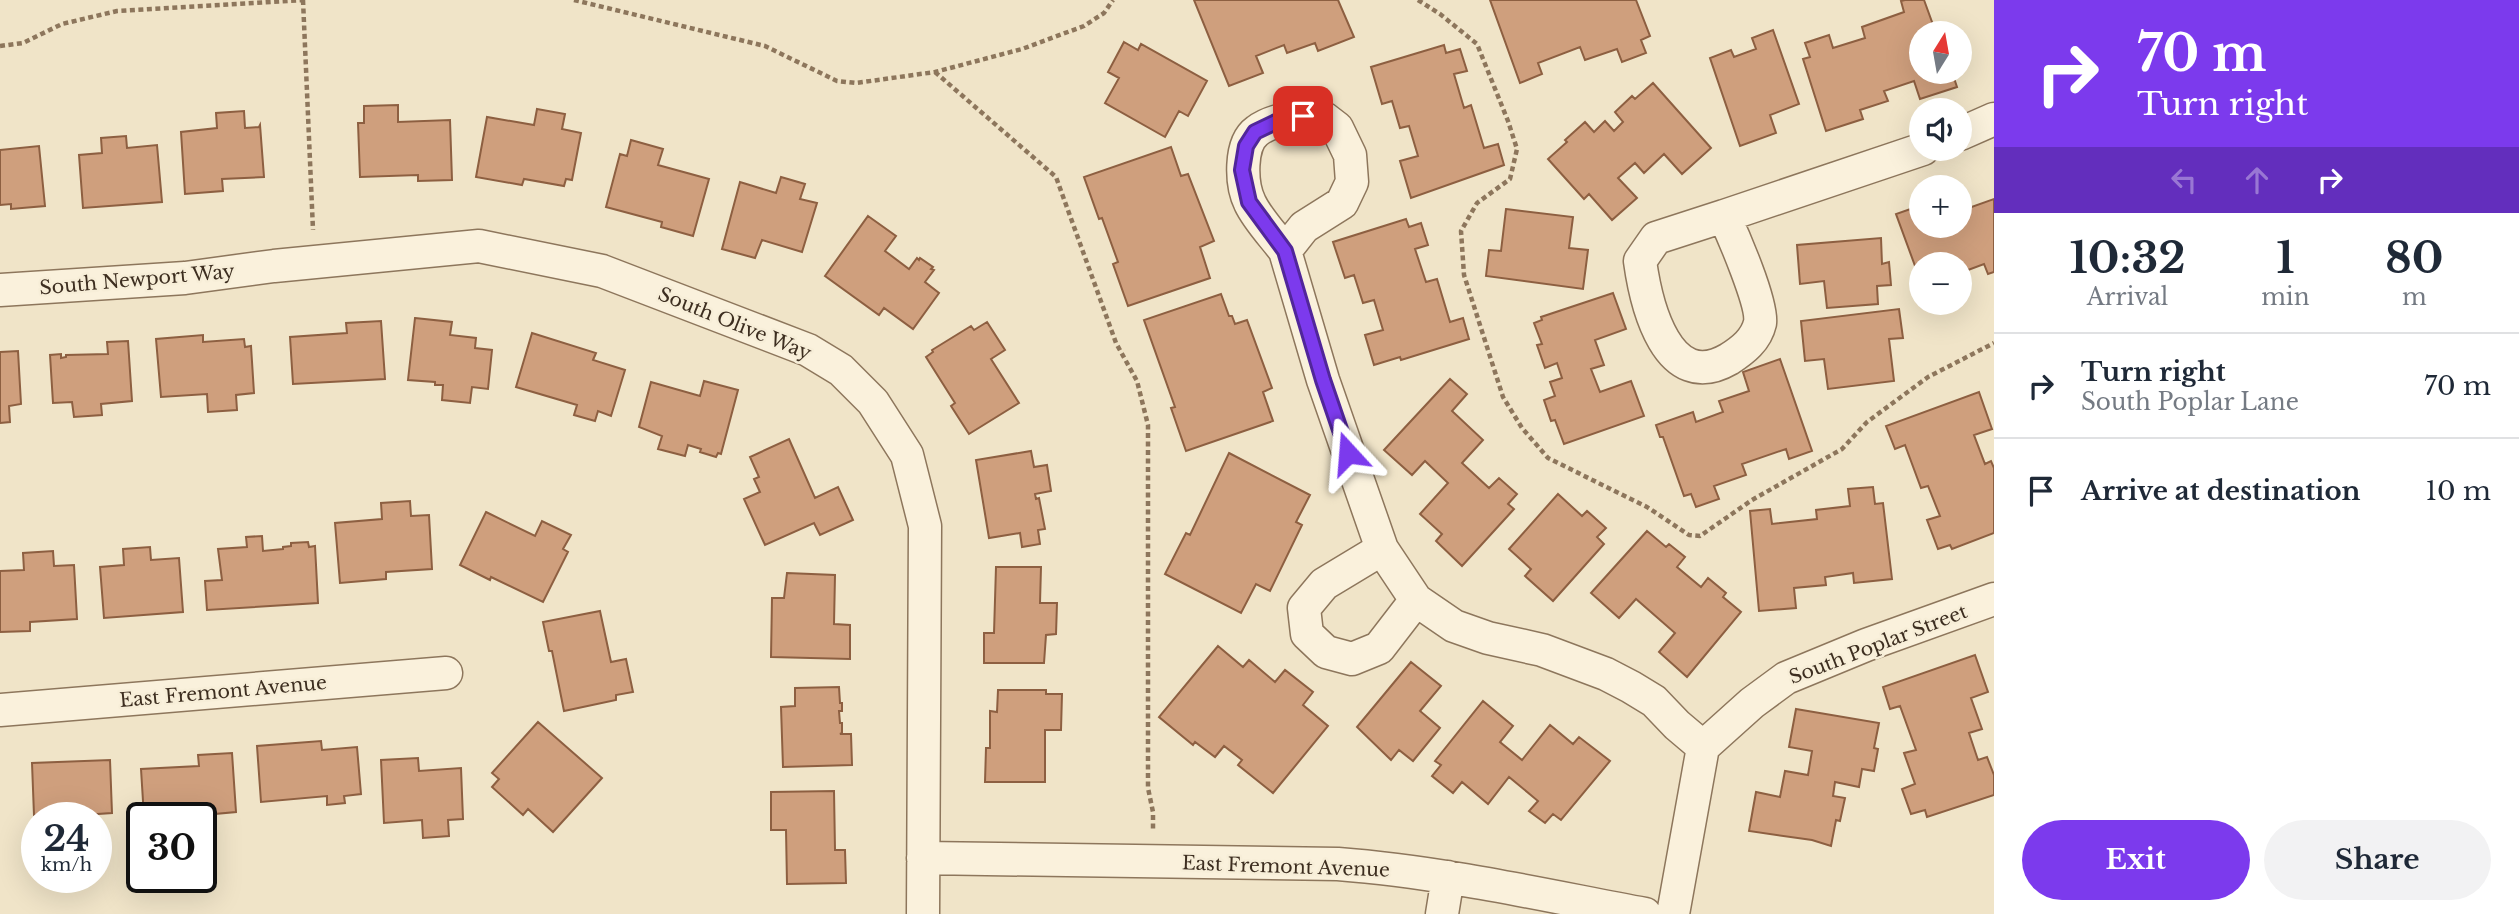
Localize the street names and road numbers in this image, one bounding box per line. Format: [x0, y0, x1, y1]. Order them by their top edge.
street label: South Newport Way [39, 260, 236, 299]
street label: South Olive Way [655, 282, 815, 365]
street label: South Poplar Street [1786, 600, 1971, 689]
street label: East Fremont Avenue [118, 671, 328, 712]
street label: East Fremont Avenue [1182, 851, 1390, 882]

